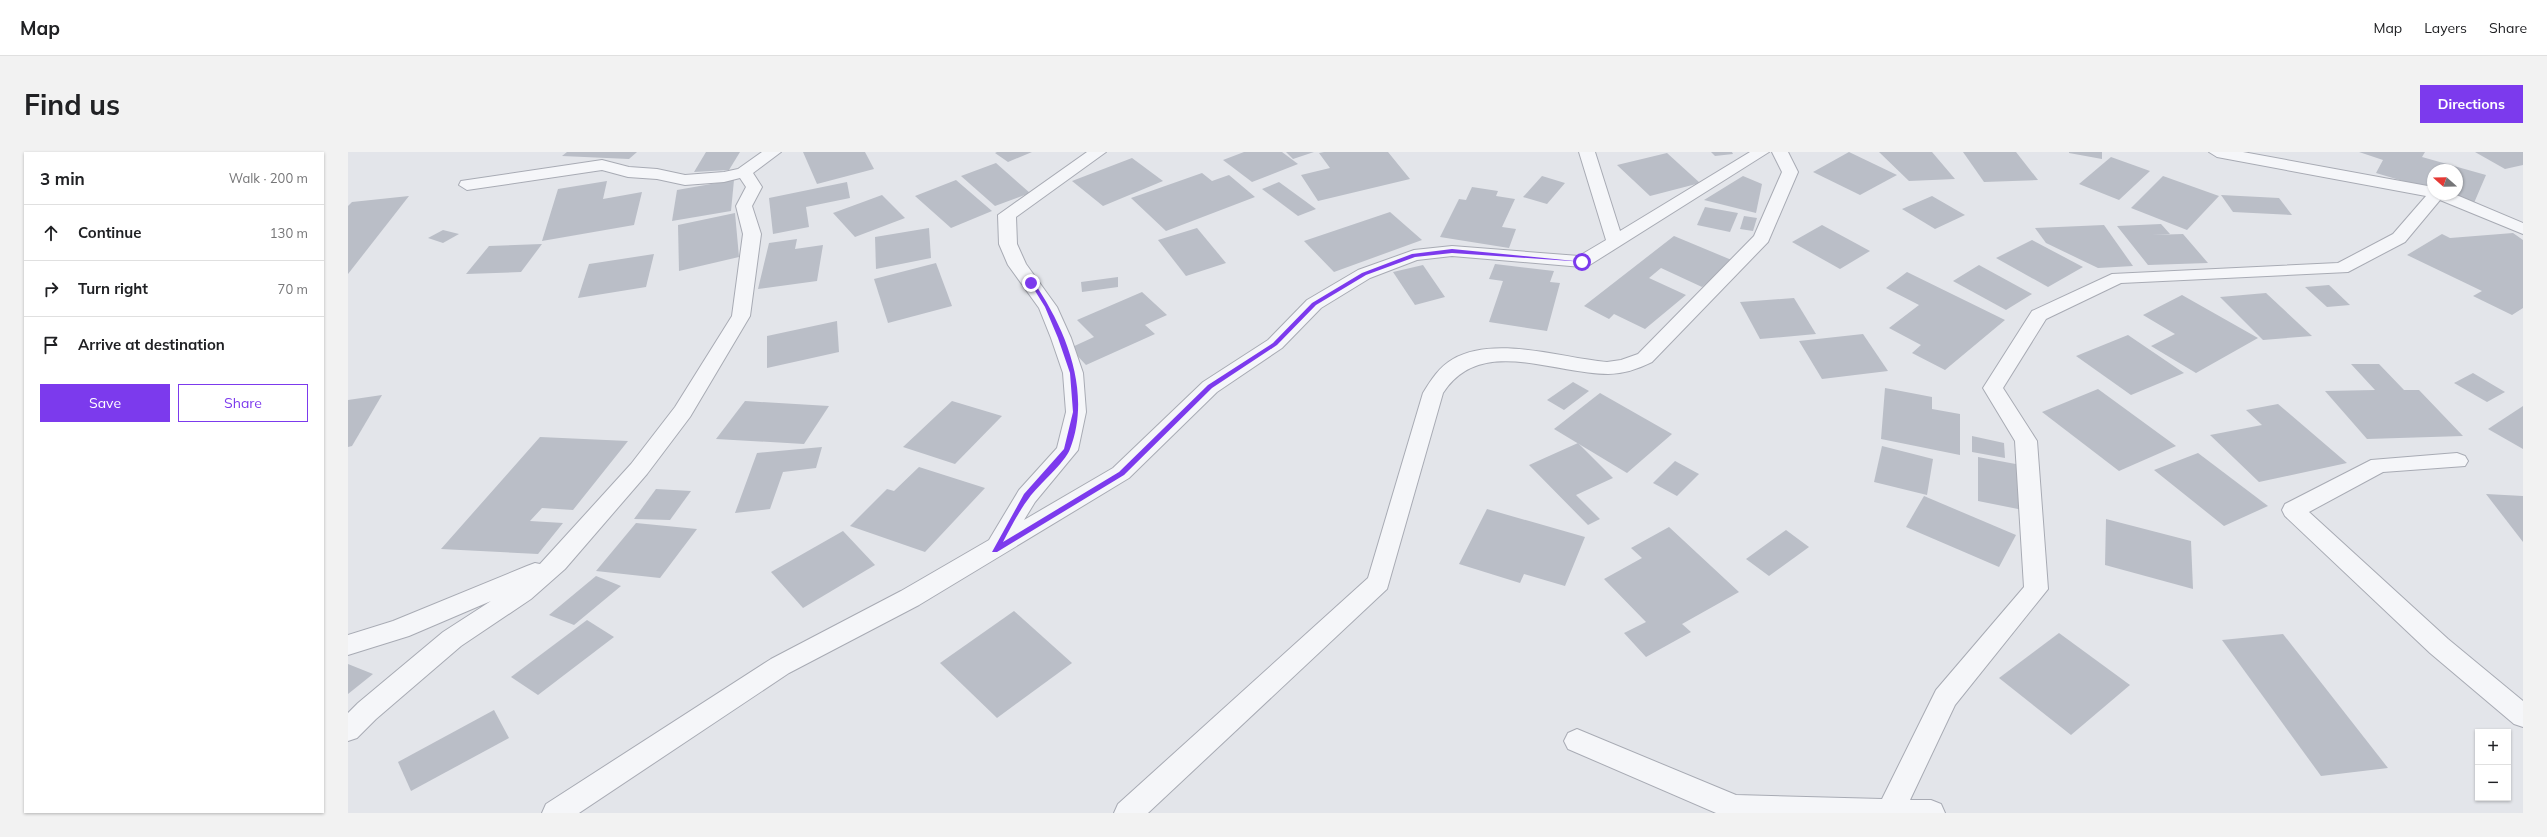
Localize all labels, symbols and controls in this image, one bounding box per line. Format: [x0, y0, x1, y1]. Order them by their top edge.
text: Map [20, 16, 60, 40]
text: Map [2373, 19, 2402, 37]
text: Layers [2424, 19, 2467, 37]
text: Share [2489, 19, 2527, 37]
button: Directions [2420, 85, 2523, 123]
text: Find us [24, 87, 120, 122]
north arrow [2427, 164, 2463, 200]
text: 3 min [40, 168, 85, 189]
text: Walk · 200 m [229, 170, 308, 186]
icon: ahead [40, 222, 62, 244]
text: Continue [78, 223, 141, 242]
text: 130 m [270, 225, 308, 241]
route start [1573, 253, 1591, 271]
route end [1022, 274, 1040, 292]
icon: right [40, 278, 62, 300]
text: Turn right [78, 279, 148, 298]
text: 70 m [278, 281, 308, 297]
icon: arrive [40, 334, 62, 356]
text: Arrive at destination [78, 335, 225, 354]
button: Save [40, 384, 170, 422]
button: Share [178, 384, 308, 422]
map controls [2475, 729, 2511, 801]
button: + [2475, 729, 2511, 765]
button: − [2475, 765, 2511, 801]

